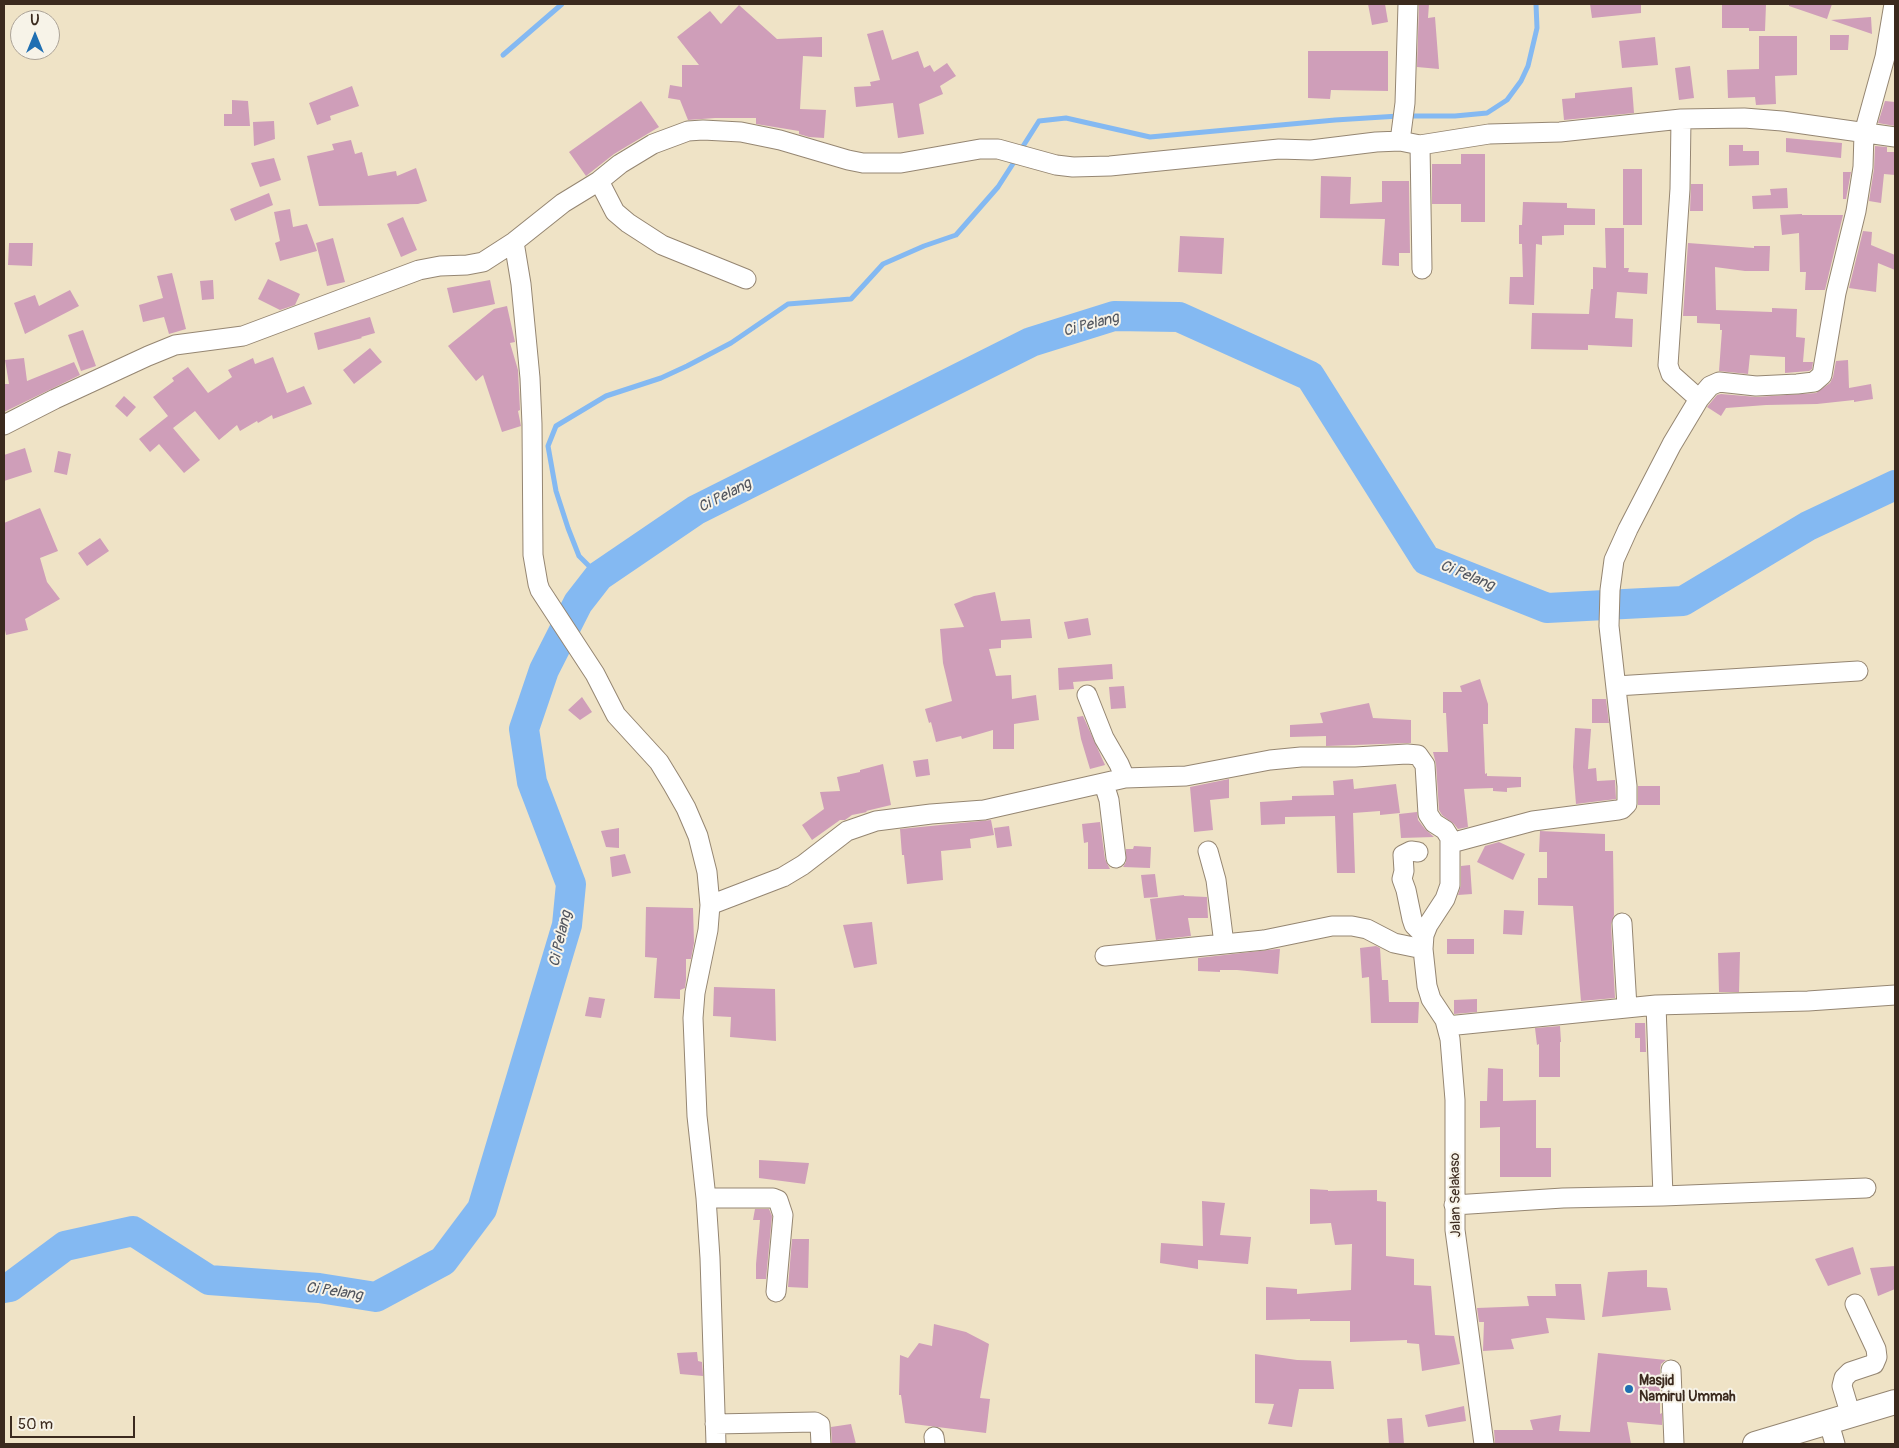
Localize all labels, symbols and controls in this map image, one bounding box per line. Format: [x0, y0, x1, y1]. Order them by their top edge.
north arrow [10, 10, 60, 60]
text: U [30, 12, 40, 29]
water label: Ci Pelang [1061, 309, 1121, 341]
water label: Ci Pelang [696, 475, 754, 517]
water label: Ci Pelang [1437, 557, 1497, 595]
water label: Ci Pelang [546, 909, 576, 969]
street label: Jalan Selakaso [1447, 1153, 1465, 1237]
water label: Ci Pelang [305, 1279, 363, 1305]
place label: Masjid Namirul Ummah [1639, 1373, 1736, 1405]
marker: Masjid Namirul Ummah [1623, 1383, 1635, 1395]
scale bar [12, 1406, 138, 1438]
text: 50 m [18, 1415, 53, 1434]

